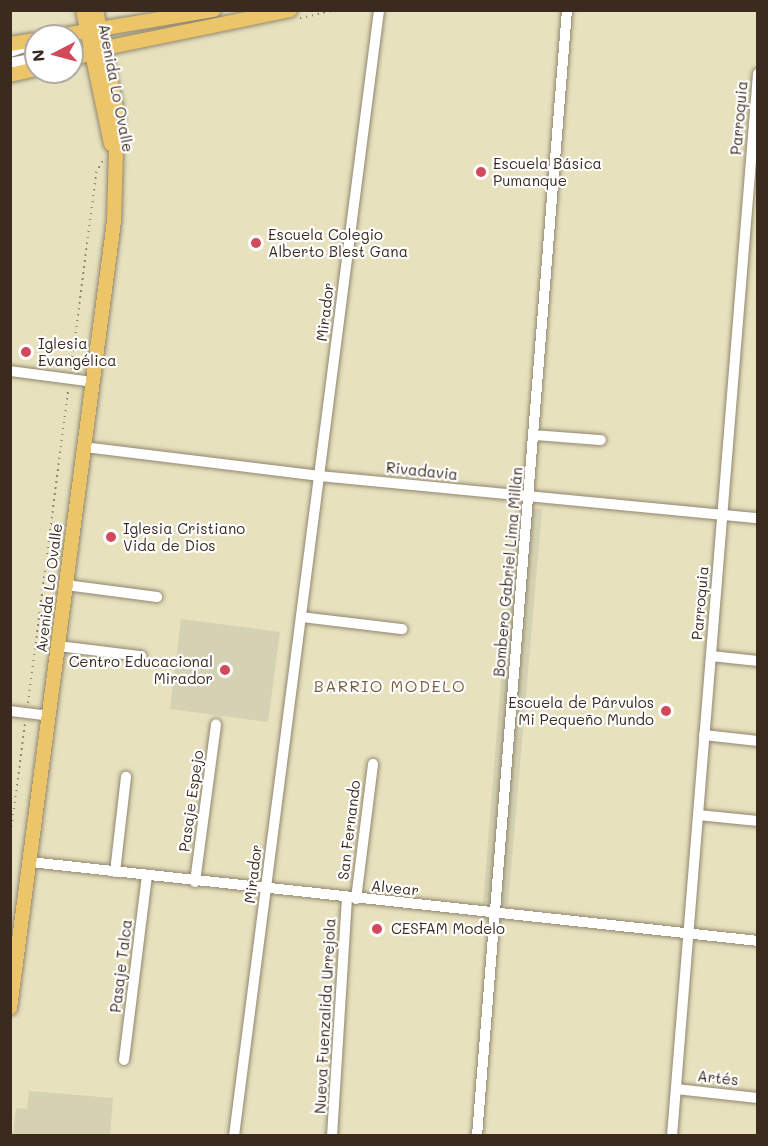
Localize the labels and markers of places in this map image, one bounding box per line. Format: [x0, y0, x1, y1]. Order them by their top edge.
place label: Escuela Básica Pumanque [493, 154, 602, 189]
marker: Escuela Básica Pumanque [474, 165, 488, 179]
place label: Escuela Colegio Alberto Blest Gana [268, 225, 408, 260]
marker: Escuela Colegio Alberto Blest Gana [249, 236, 263, 250]
place label: Iglesia Evangélica [38, 334, 117, 369]
marker: Iglesia Evangélica [19, 345, 33, 359]
place label: Iglesia Cristiano Vida de Dios [123, 519, 245, 554]
marker: Iglesia Cristiano Vida de Dios [104, 530, 118, 544]
place label: Centro Educacional Mirador [69, 652, 213, 687]
marker: Centro Educacional Mirador [218, 663, 232, 677]
place label: Escuela de Párvulos Mi Pequeño Mundo [508, 693, 654, 728]
marker: Escuela de Párvulos Mi Pequeño Mundo [659, 704, 673, 718]
marker: CESFAM Modelo [368, 920, 386, 938]
place label: CESFAM Modelo [391, 920, 505, 938]

